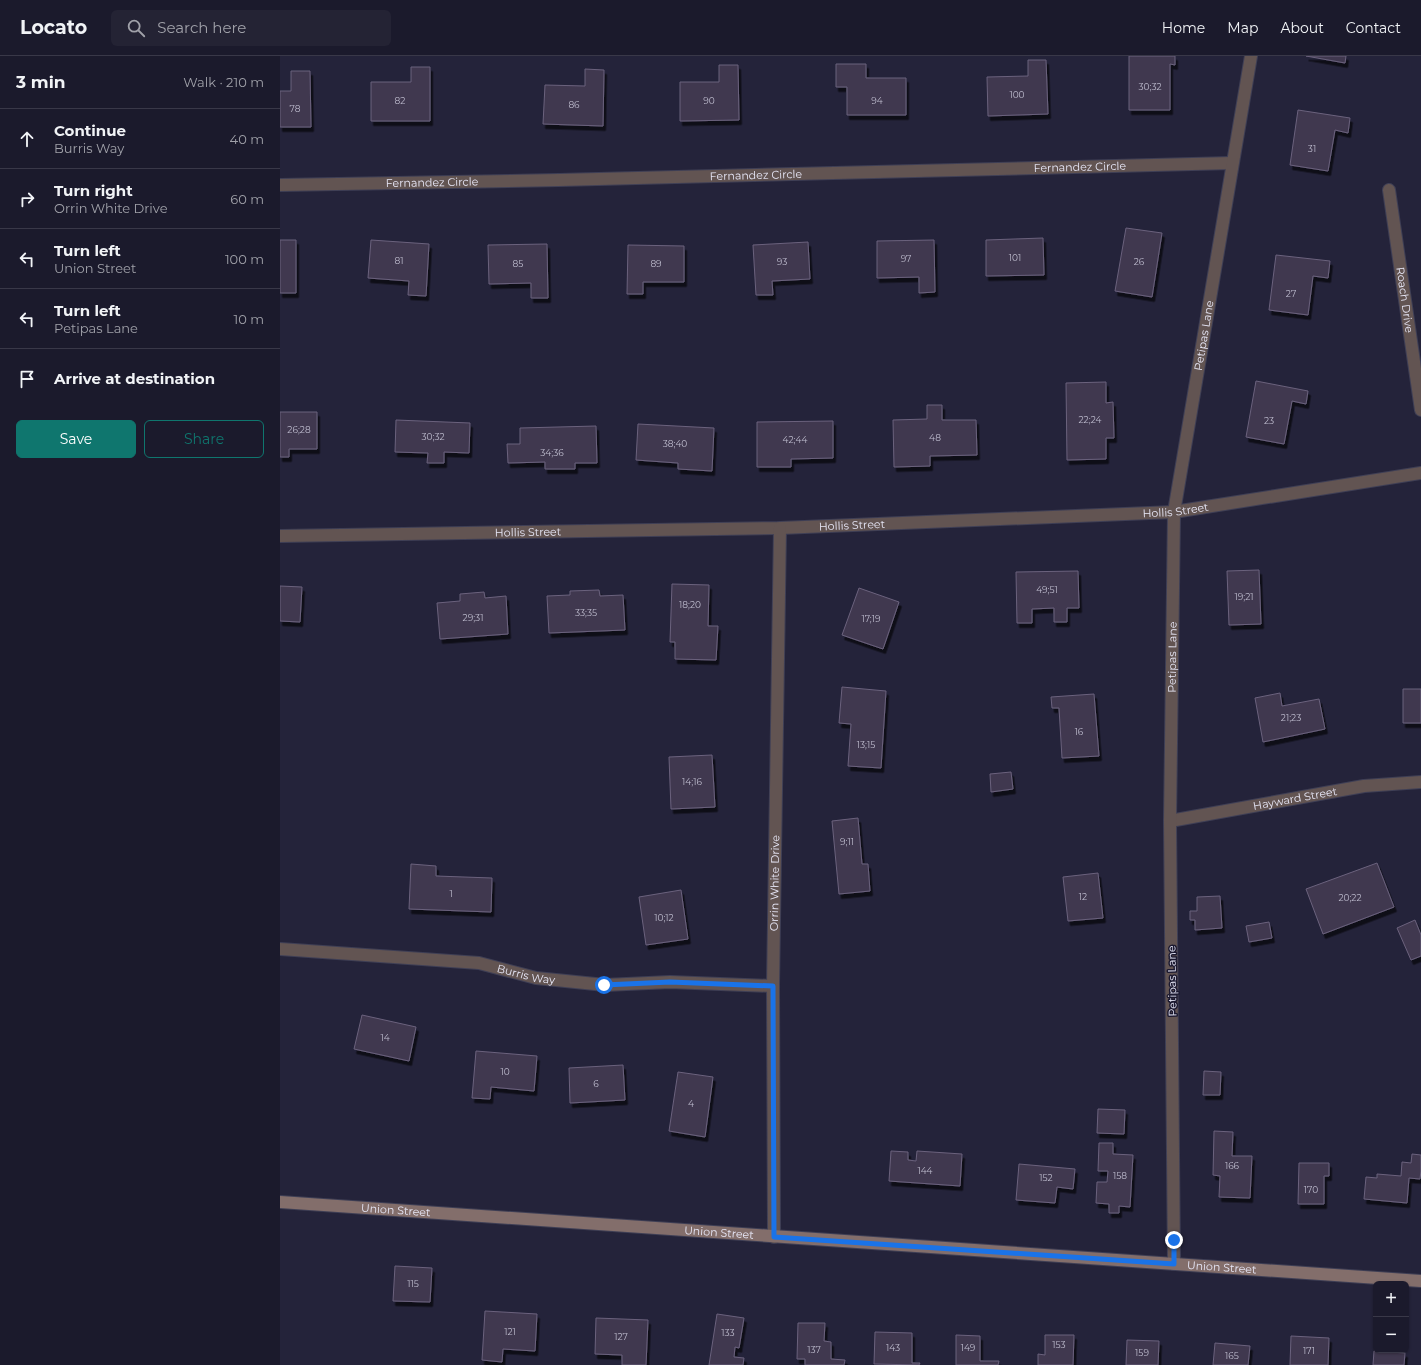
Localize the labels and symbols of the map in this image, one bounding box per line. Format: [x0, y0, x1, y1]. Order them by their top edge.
house number: 30;32 [1138, 81, 1162, 92]
house number: 100 [1009, 89, 1025, 100]
house number: 82 [395, 95, 405, 106]
house number: 90 [703, 95, 715, 106]
house number: 94 [871, 95, 883, 106]
house number: 86 [568, 99, 580, 110]
house number: 78 [290, 103, 301, 114]
house number: 31 [1308, 143, 1316, 154]
street label: Fernandez Circle [1033, 159, 1127, 175]
street label: Fernandez Circle [709, 167, 803, 183]
street label: Fernandez Circle [386, 174, 479, 190]
house number: 101 [1009, 252, 1021, 263]
house number: 97 [901, 253, 911, 264]
house number: 81 [395, 255, 404, 266]
house number: 93 [777, 256, 787, 267]
house number: 26 [1134, 256, 1145, 267]
house number: 85 [513, 258, 523, 269]
house number: 89 [650, 258, 662, 269]
street label: Roach Drive [1393, 266, 1417, 334]
house number: 27 [1286, 288, 1296, 299]
street label: Petipas Lane [1191, 299, 1217, 372]
house number: 22;24 [1079, 414, 1102, 425]
house number: 23 [1264, 415, 1274, 426]
house number: 26;28 [287, 424, 311, 435]
house number: 30;32 [421, 431, 445, 442]
house number: 48 [929, 432, 941, 443]
house number: 42;44 [783, 434, 807, 445]
house number: 38;40 [663, 438, 687, 449]
house number: 34;36 [540, 447, 564, 458]
street label: Hollis Street [1142, 500, 1210, 520]
street label: Hollis Street [818, 517, 886, 533]
street label: Hollis Street [495, 524, 562, 540]
house number: 49;51 [1036, 584, 1058, 595]
house number: 19;21 [1235, 591, 1254, 602]
house number: 18;20 [679, 599, 701, 610]
house number: 33;35 [575, 607, 597, 618]
house number: 29;31 [463, 612, 483, 623]
house number: 17;19 [861, 613, 881, 624]
street label: Petipas Lane [1165, 621, 1180, 693]
house number: 21;23 [1281, 712, 1301, 723]
house number: 16 [1075, 726, 1084, 737]
house number: 13;15 [857, 739, 875, 750]
house number: 14;16 [682, 776, 702, 787]
street label: Hayward Street [1252, 784, 1339, 813]
street label: Orrin White Drive [767, 834, 782, 931]
house number: 9;11 [840, 836, 854, 847]
house number: 1 [449, 888, 453, 899]
house number: 12 [1079, 891, 1087, 902]
house number: 20;22 [1338, 892, 1362, 903]
house number: 10;12 [654, 912, 674, 923]
street label: Petipas Lane [1164, 945, 1180, 1017]
street label: Burris Way [495, 961, 556, 987]
route start [595, 976, 613, 994]
house number: 14 [380, 1032, 390, 1043]
house number: 10 [500, 1066, 510, 1077]
house number: 6 [593, 1078, 599, 1089]
house number: 4 [688, 1098, 694, 1109]
house number: 166 [1225, 1160, 1240, 1171]
house number: 144 [917, 1165, 933, 1176]
house number: 158 [1113, 1170, 1127, 1181]
house number: 152 [1039, 1172, 1053, 1183]
house number: 170 [1304, 1184, 1318, 1195]
street label: Union Street [360, 1201, 431, 1219]
street label: Union Street [684, 1223, 755, 1242]
route end [1165, 1231, 1183, 1249]
street label: Union Street [1187, 1258, 1258, 1277]
house number: 115 [407, 1278, 419, 1289]
house number: 121 [504, 1326, 516, 1337]
house number: 133 [721, 1327, 735, 1338]
house number: 127 [614, 1331, 628, 1342]
house number: 153 [1052, 1339, 1066, 1350]
house number: 143 [886, 1342, 900, 1353]
house number: 149 [961, 1342, 976, 1353]
house number: 137 [807, 1344, 821, 1355]
house number: 171 [1303, 1345, 1315, 1356]
house number: 159 [1135, 1347, 1149, 1358]
house number: 165 [1225, 1350, 1239, 1361]

